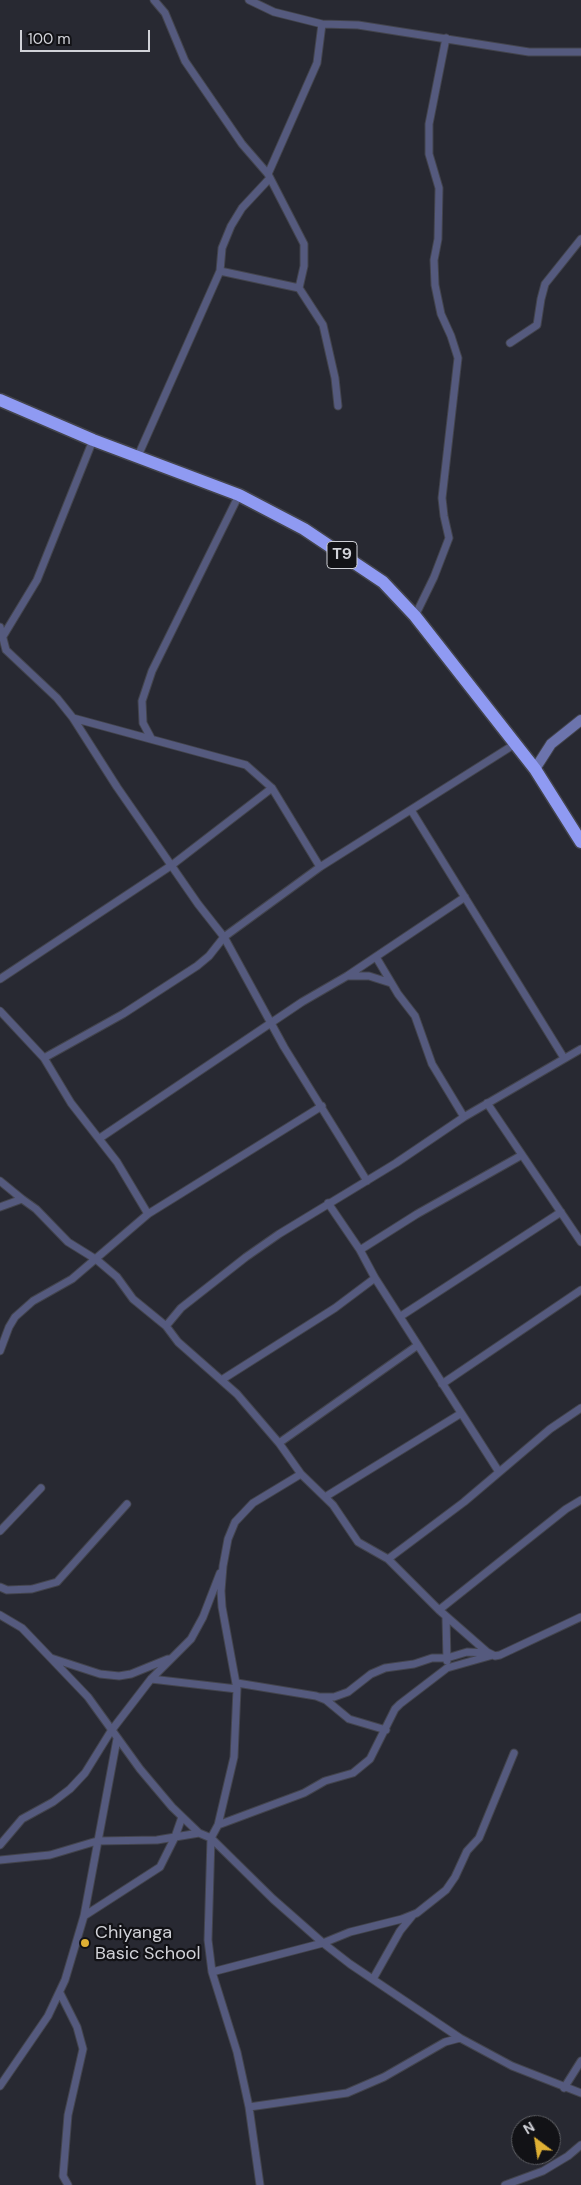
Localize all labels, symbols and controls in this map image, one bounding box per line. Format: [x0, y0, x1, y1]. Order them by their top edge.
scale bar [22, 20, 152, 52]
text: 100 m [28, 29, 71, 49]
road number: T9 [327, 542, 357, 568]
place label: Chiyanga Basic School [95, 1922, 201, 1965]
marker: Chiyanga Basic School [79, 1937, 91, 1949]
north arrow [511, 2115, 561, 2165]
text: N [520, 2118, 538, 2138]

